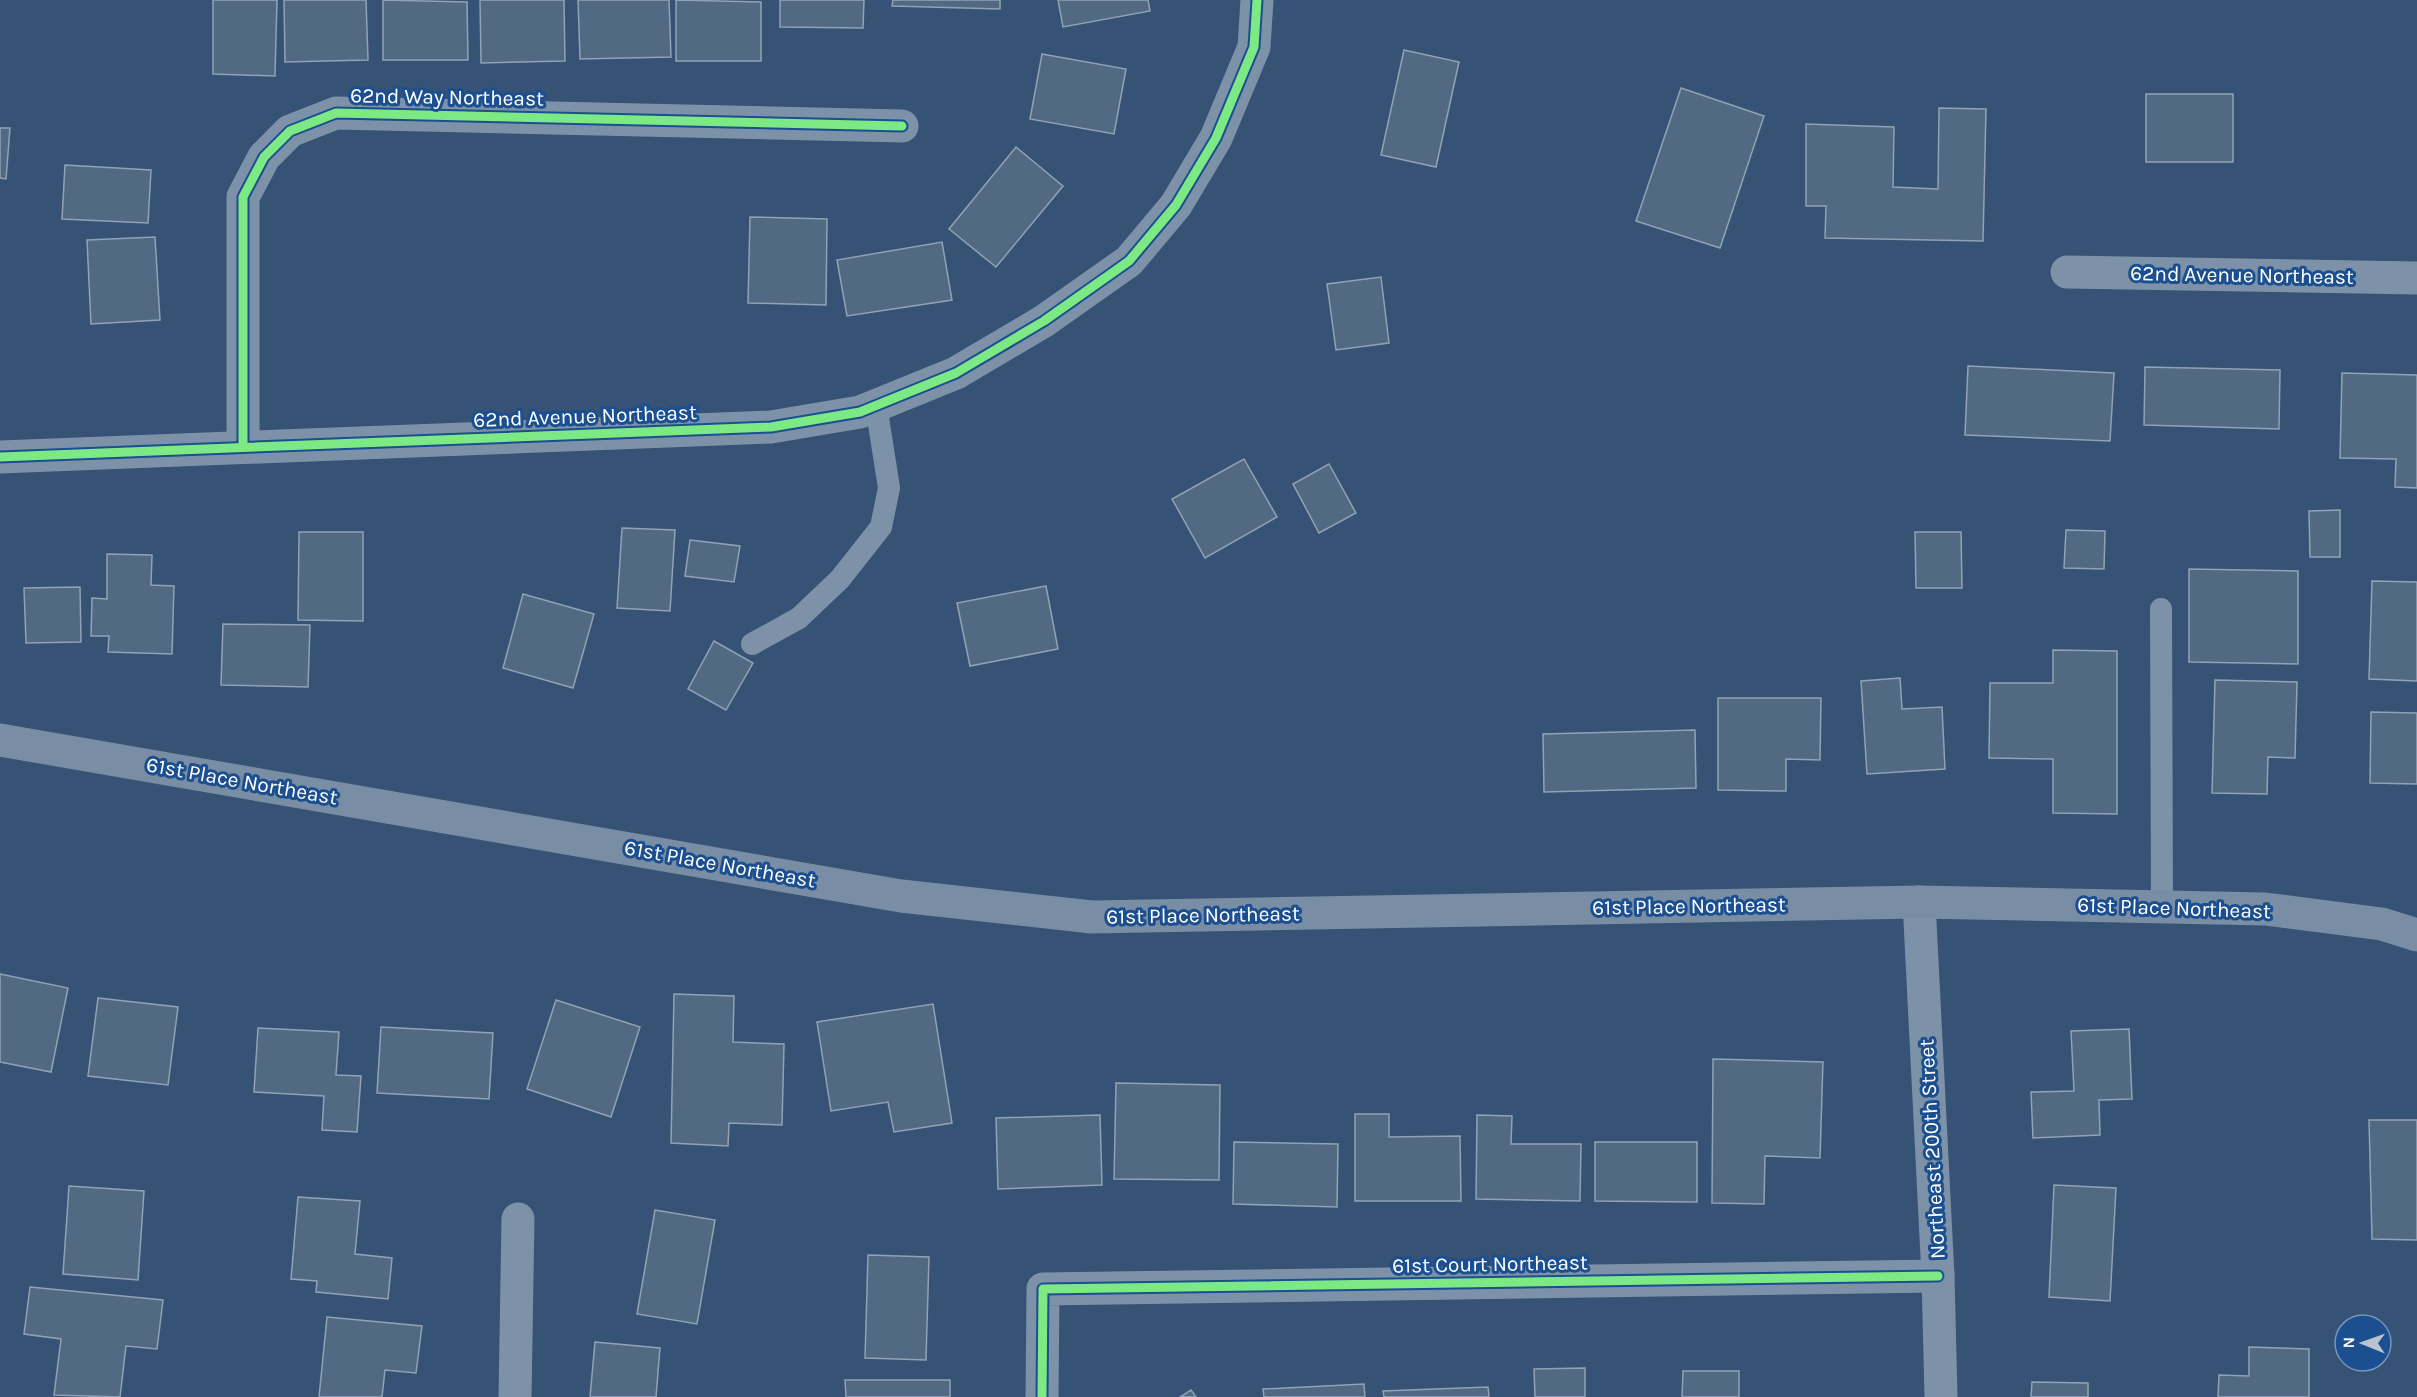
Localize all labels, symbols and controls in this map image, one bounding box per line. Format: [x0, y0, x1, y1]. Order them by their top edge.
street label: 62nd Way Northeast [350, 83, 544, 111]
street label: 62nd Avenue Northeast [2130, 261, 2354, 289]
street label: 62nd Avenue Northeast [473, 400, 697, 432]
street label: 61st Place Northeast [144, 752, 340, 810]
street label: 61st Place Northeast [622, 835, 818, 893]
street label: 61st Place Northeast [1592, 892, 1786, 920]
street label: 61st Place Northeast [2077, 893, 2271, 923]
street label: 61st Place Northeast [1106, 901, 1300, 929]
street label: Northeast 200th Street [1914, 1038, 1950, 1260]
street label: 61st Court Northeast [1392, 1250, 1588, 1278]
north arrow [2333, 1313, 2393, 1373]
text: N [2339, 1337, 2358, 1349]

